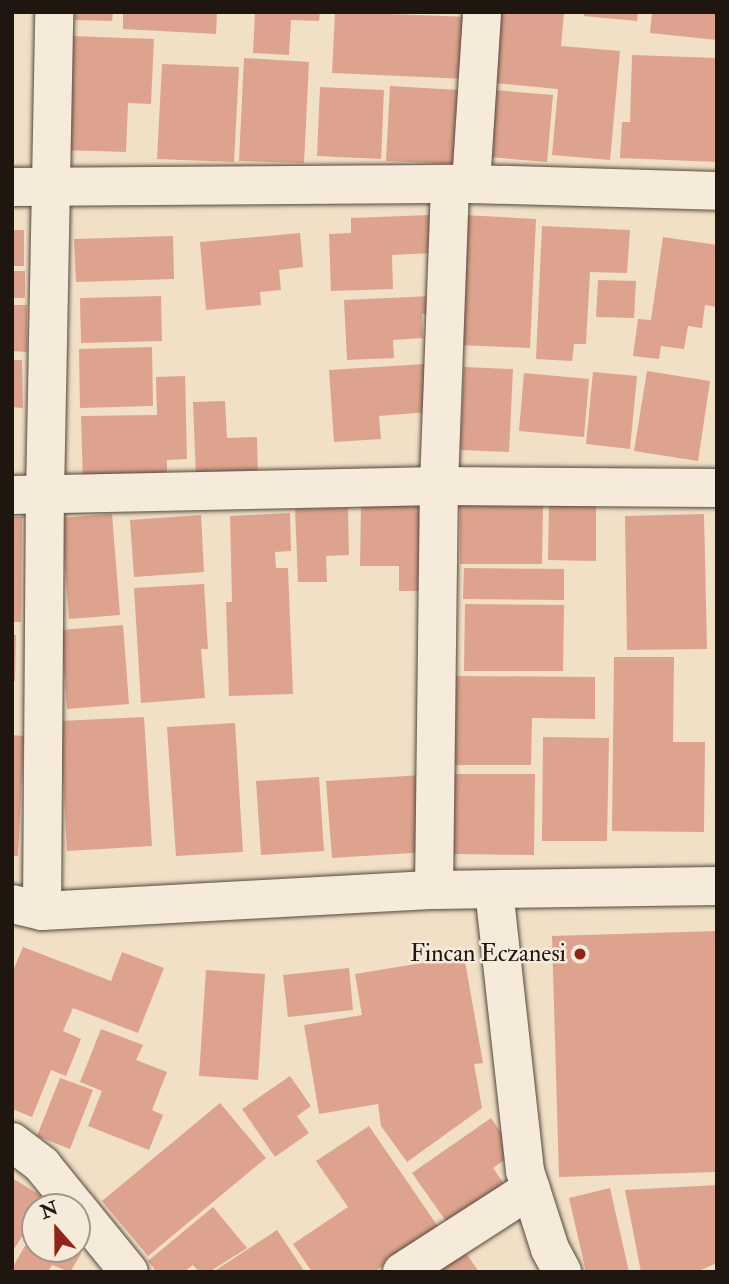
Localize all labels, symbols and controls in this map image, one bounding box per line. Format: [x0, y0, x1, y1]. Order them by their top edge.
place label: Fincan Eczanesi [410, 940, 566, 968]
marker: Fincan Eczanesi [572, 946, 588, 962]
north arrow [21, 1193, 91, 1263]
text: N [37, 1196, 61, 1225]

